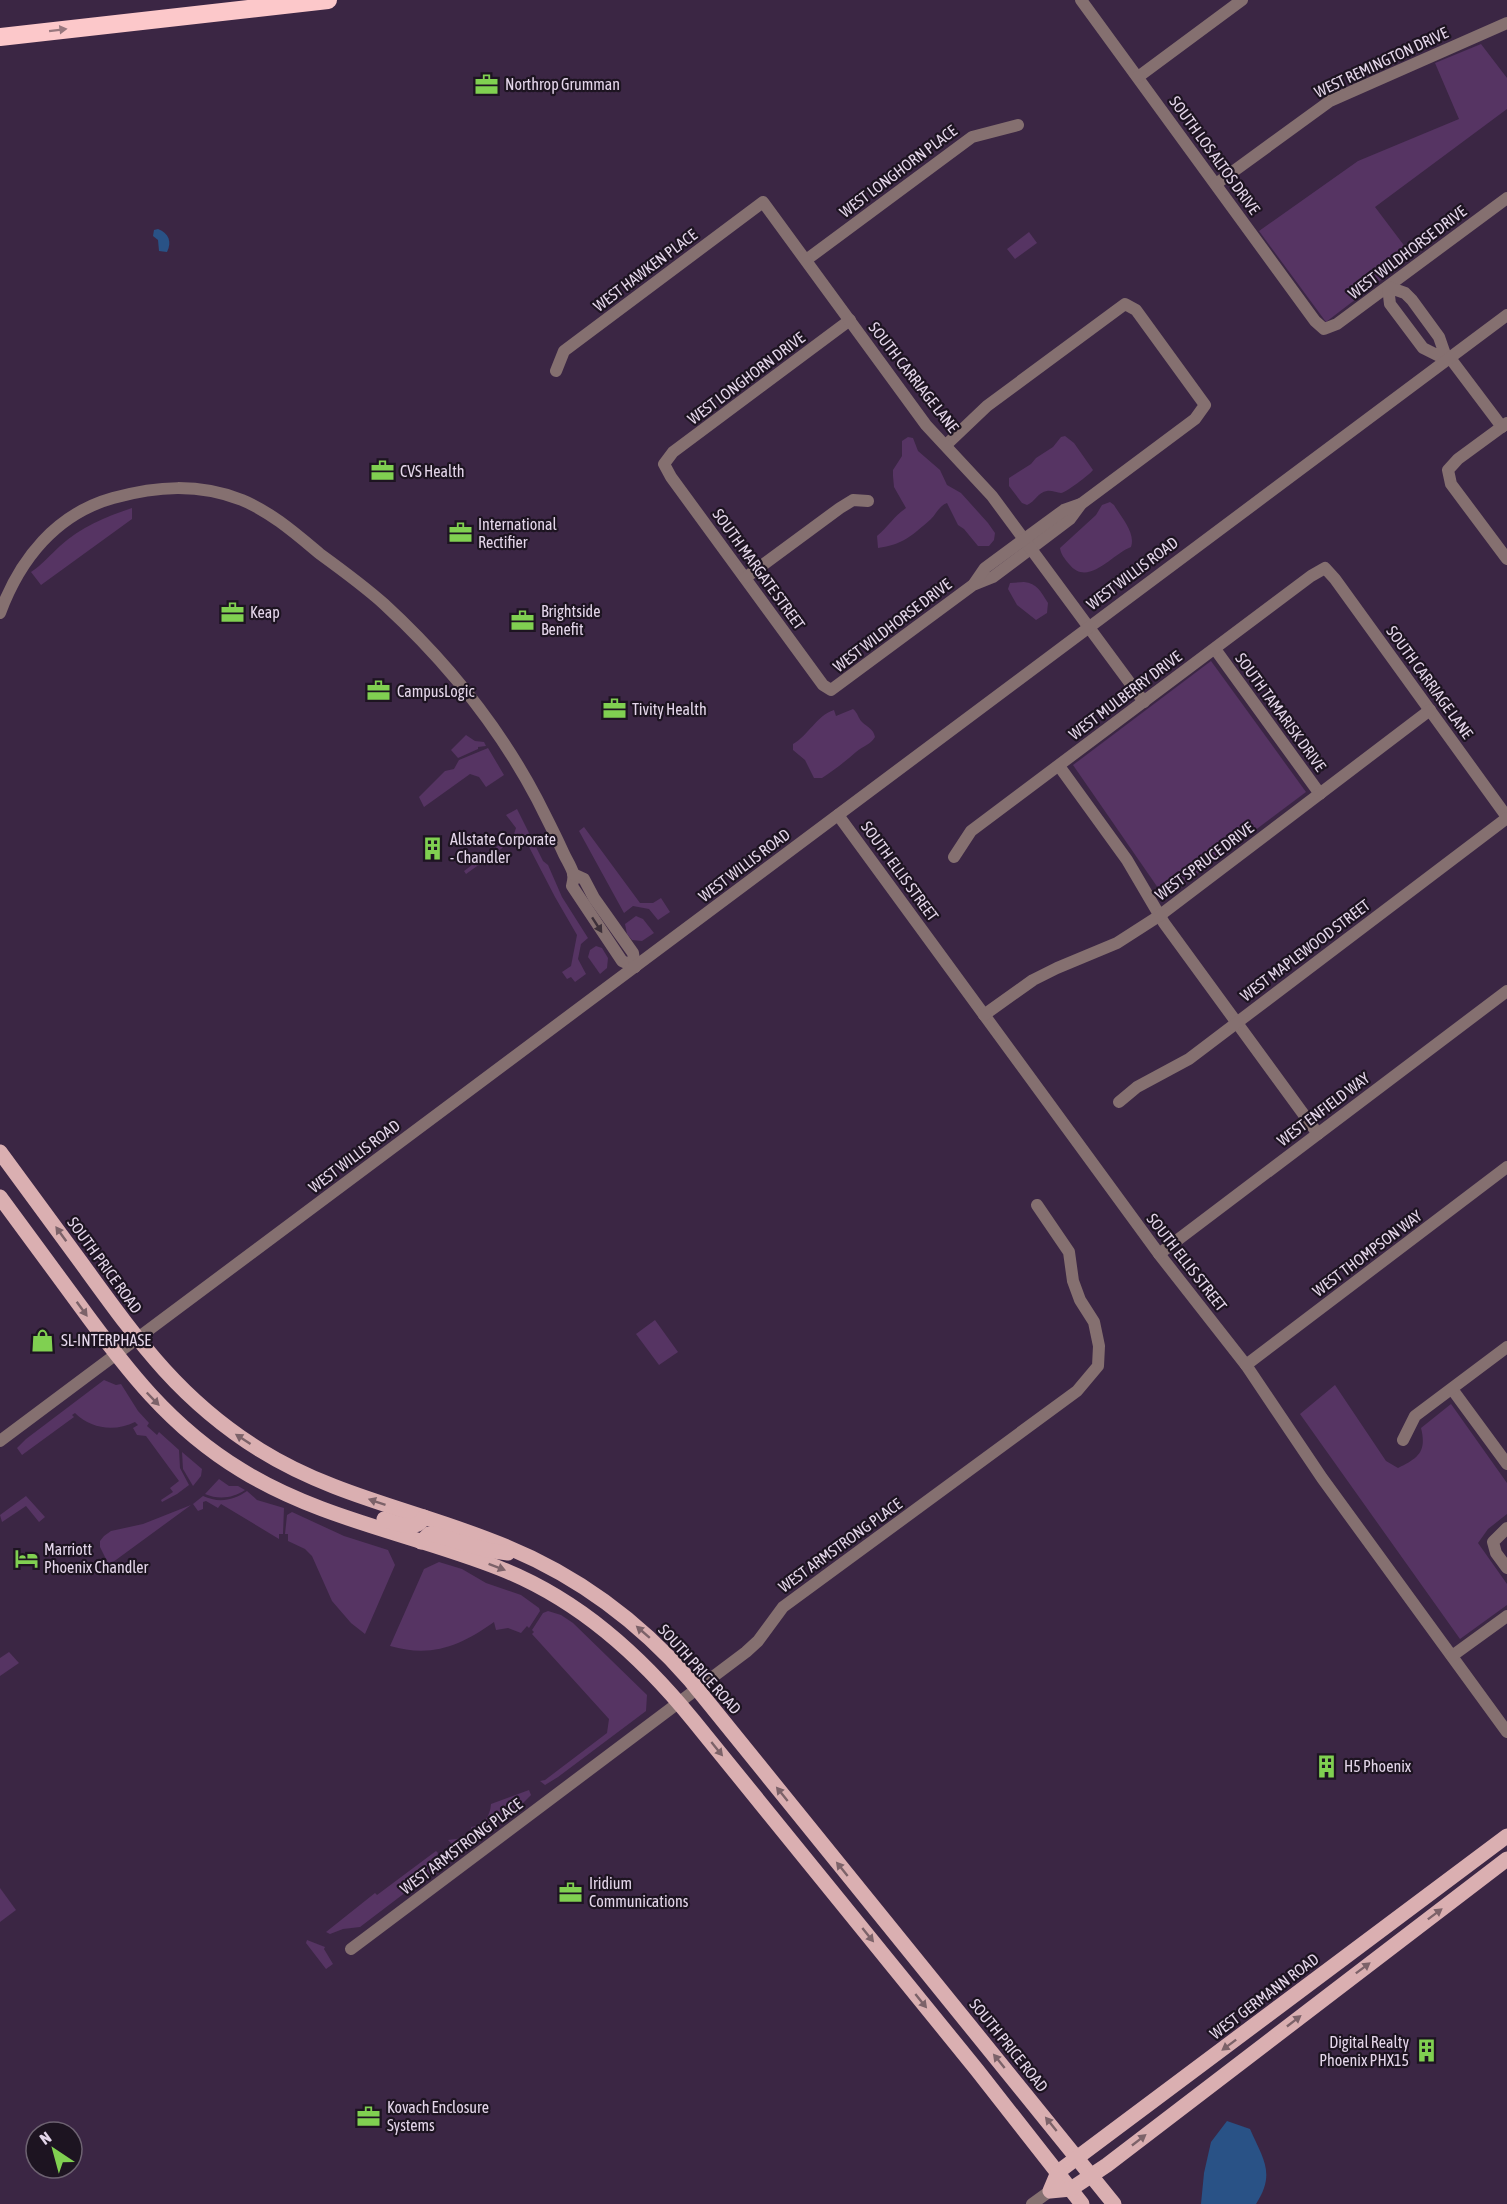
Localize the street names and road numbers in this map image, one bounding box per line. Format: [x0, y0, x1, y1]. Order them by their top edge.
street label: WEST REMINGTON DRIVE [1311, 23, 1451, 101]
street label: SOUTH LOS ALTOS DRIVE [1166, 93, 1264, 218]
street label: WEST LONGHORN PLACE [836, 121, 960, 221]
street label: WEST WILDHORSE DRIVE [1344, 202, 1470, 302]
street label: WEST HAWKEN PLACE [590, 225, 700, 315]
street label: SOUTH CARRIAGE LANE [865, 318, 963, 436]
street label: WEST LONGHORN DRIVE [684, 328, 808, 428]
street label: SOUTH MARGATE STREET [709, 505, 809, 633]
street label: WEST WILLIS ROAD [1083, 533, 1181, 613]
street label: WEST WILDHORSE DRIVE [829, 575, 955, 675]
street label: SOUTH CARRIAGE LANE [1383, 622, 1477, 742]
street label: WEST MULBERRY DRIVE [1065, 647, 1185, 743]
street label: SOUTH TAMARISK DRIVE [1232, 650, 1330, 775]
street label: SOUTH ELLIS STREET [858, 818, 942, 924]
street label: WEST SPRUCE DRIVE [1151, 818, 1257, 904]
street label: WEST WILLIS ROAD [695, 825, 793, 905]
street label: WEST MAPLEWOOD STREET [1237, 895, 1373, 1005]
street label: WEST ENFIELD WAY [1273, 1068, 1373, 1150]
street label: WEST WILLIS ROAD [305, 1116, 403, 1196]
street label: WEST THOMPSON WAY [1309, 1206, 1426, 1300]
street label: SOUTH ELLIS STREET [1143, 1210, 1231, 1314]
street label: SOUTH PRICE ROAD [64, 1214, 146, 1316]
street label: WEST ARMSTRONG PLACE [775, 1494, 905, 1596]
street label: SOUTH PRICE ROAD [655, 1621, 745, 1717]
street label: WEST ARMSTRONG PLACE [397, 1794, 526, 1898]
street label: WEST GERMANN ROAD [1206, 1949, 1322, 2043]
street label: SOUTH PRICE ROAD [966, 1995, 1052, 2095]

